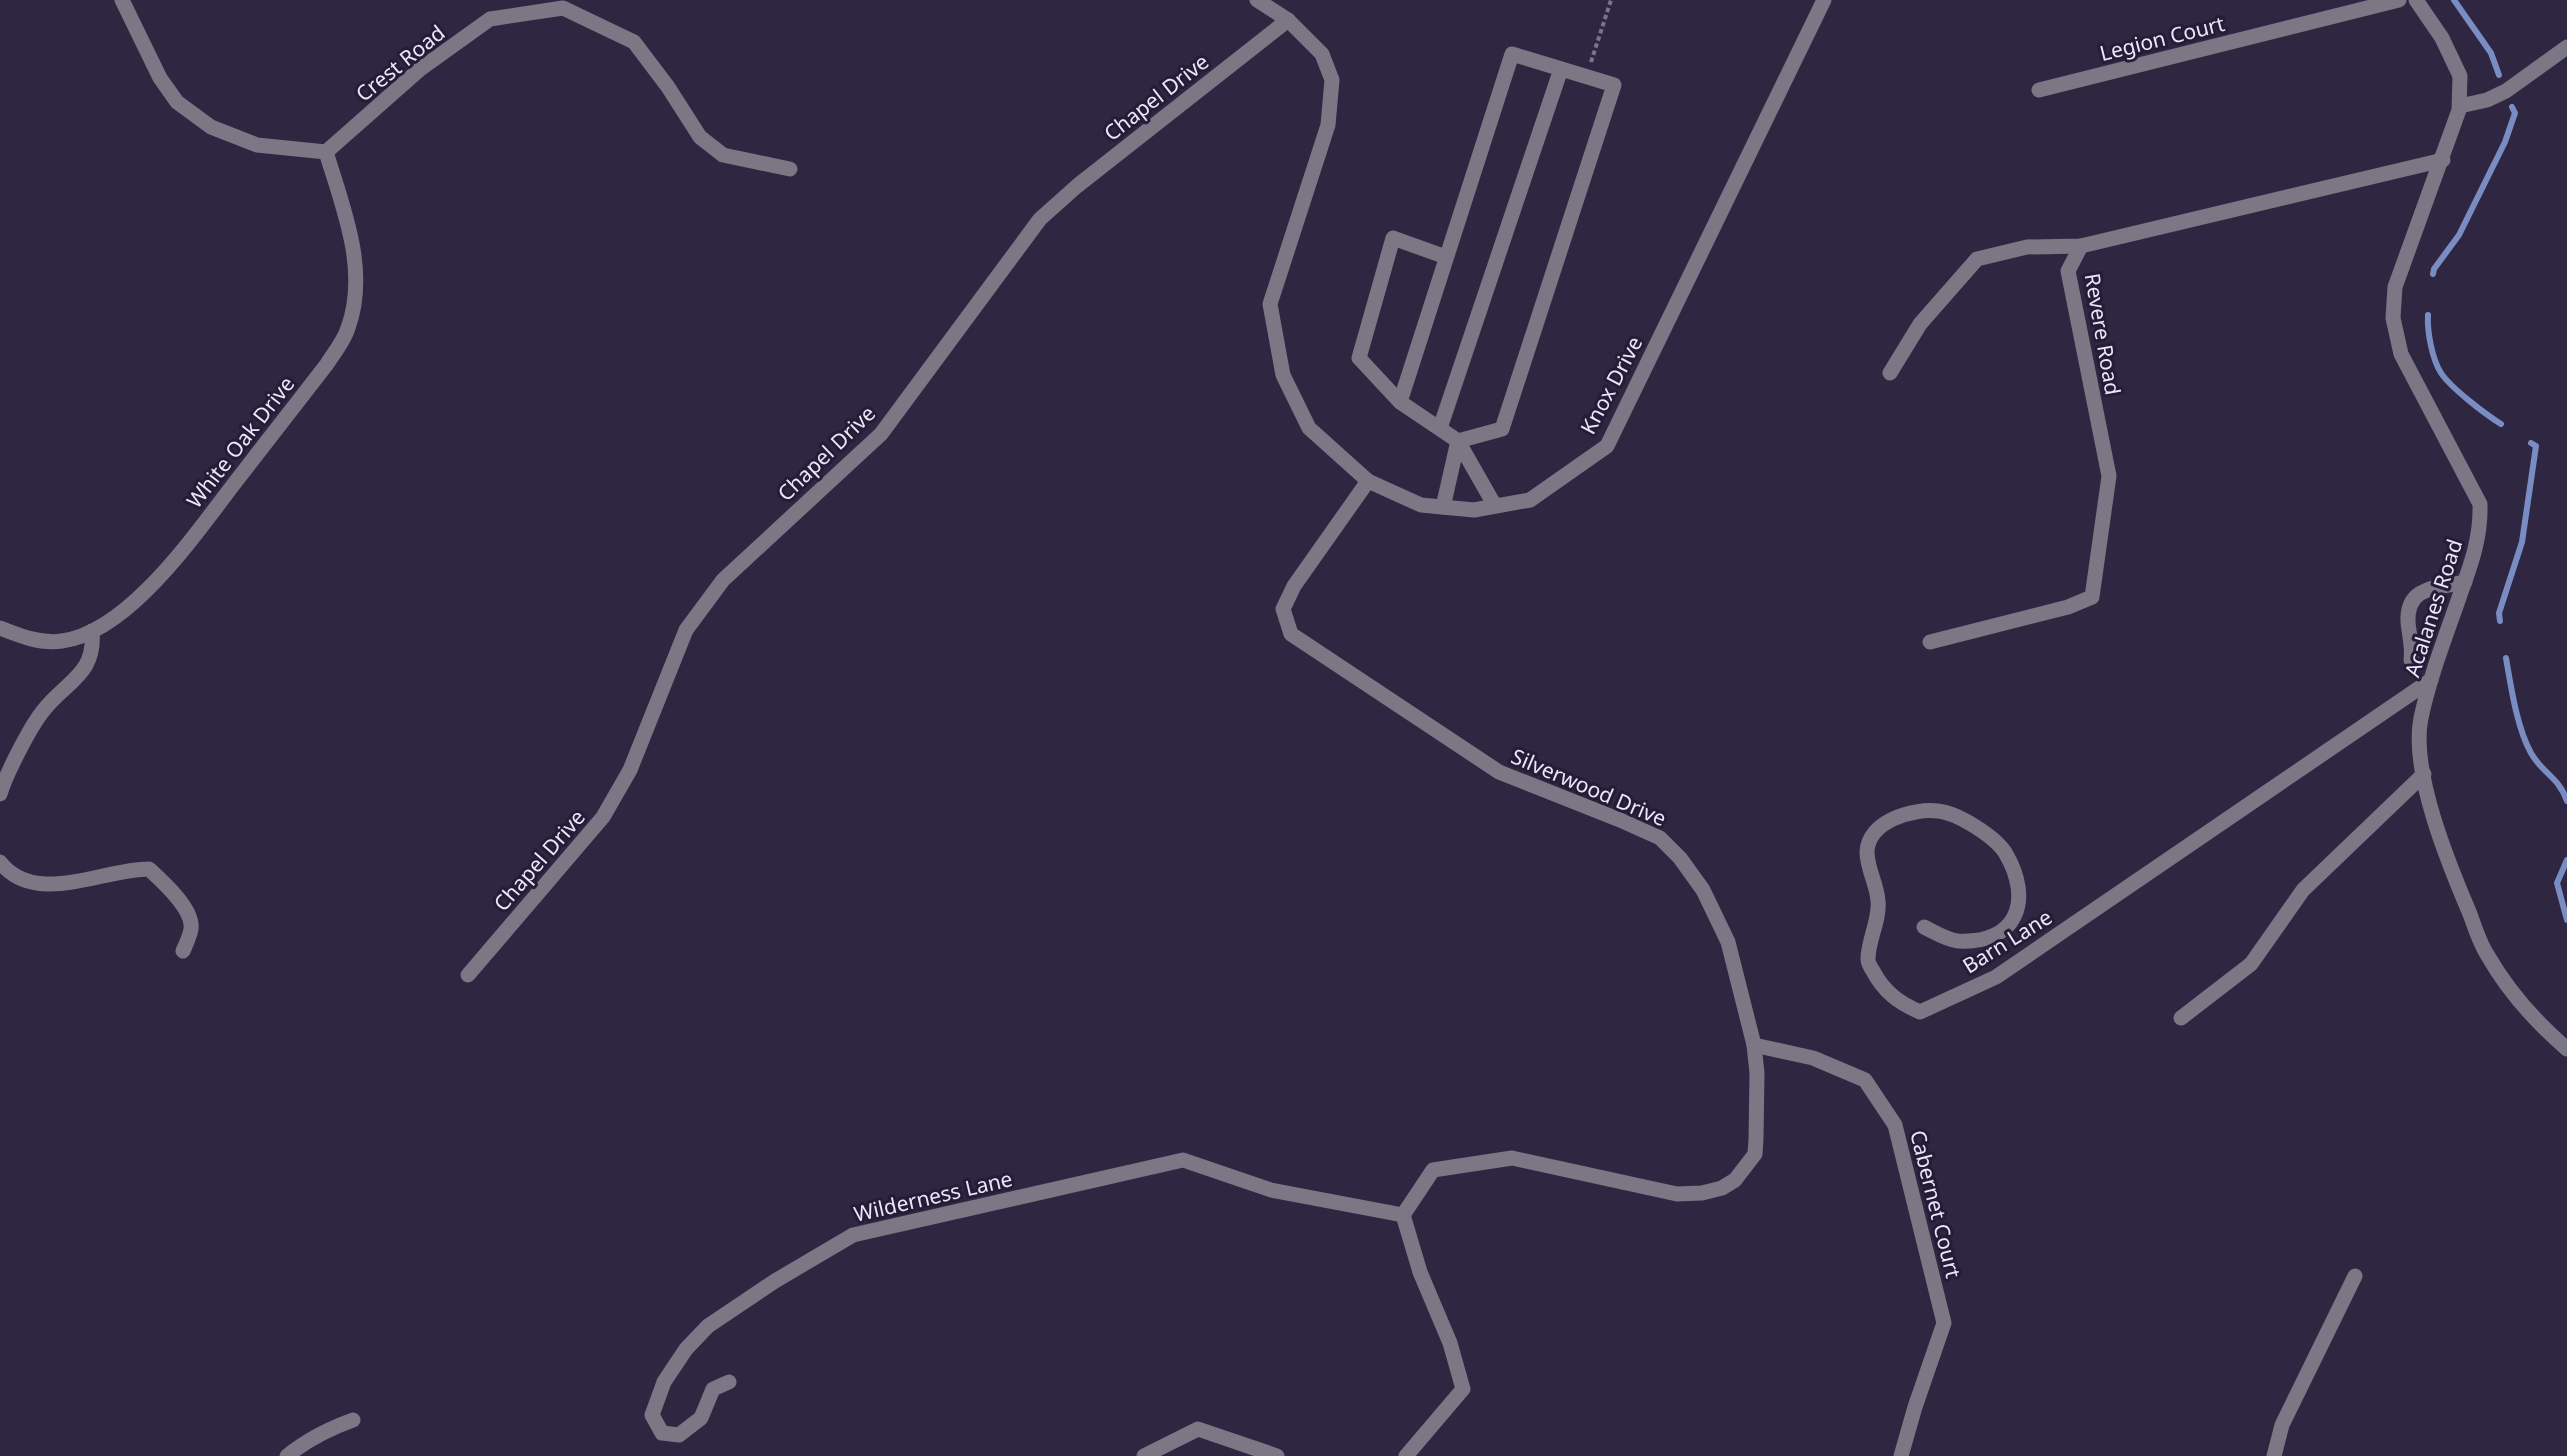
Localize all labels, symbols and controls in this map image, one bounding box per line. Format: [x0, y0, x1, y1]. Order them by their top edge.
street label: Legion Court [2097, 9, 2228, 67]
street label: Crest Road [350, 18, 450, 108]
street label: Chapel Drive [1098, 47, 1214, 147]
street label: Revere Road [2079, 271, 2127, 397]
street label: Knox Drive [1574, 331, 1648, 439]
street label: White Oak Drive [180, 370, 300, 514]
street label: Chapel Drive [771, 399, 881, 507]
street label: Acalanes Road [2398, 536, 2468, 680]
street label: Silverwood Drive [1507, 742, 1671, 832]
street label: Chapel Drive [487, 803, 591, 917]
street label: Barn Lane [1957, 903, 2057, 979]
street label: Cabernet Court [1904, 1127, 1968, 1281]
street label: Wilderness Lane [851, 1164, 1015, 1228]

